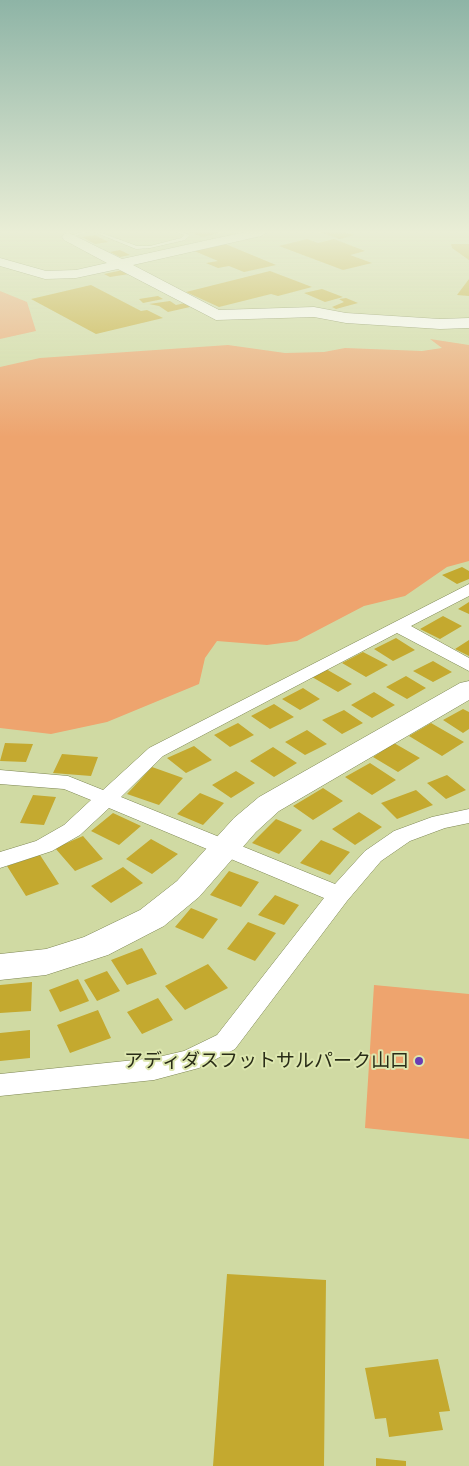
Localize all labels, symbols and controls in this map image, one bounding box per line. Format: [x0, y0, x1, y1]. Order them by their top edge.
place label: アディダスフットサルパーク山口 [124, 1050, 409, 1072]
marker: アディダスフットサルパーク山口 [413, 1055, 425, 1067]

